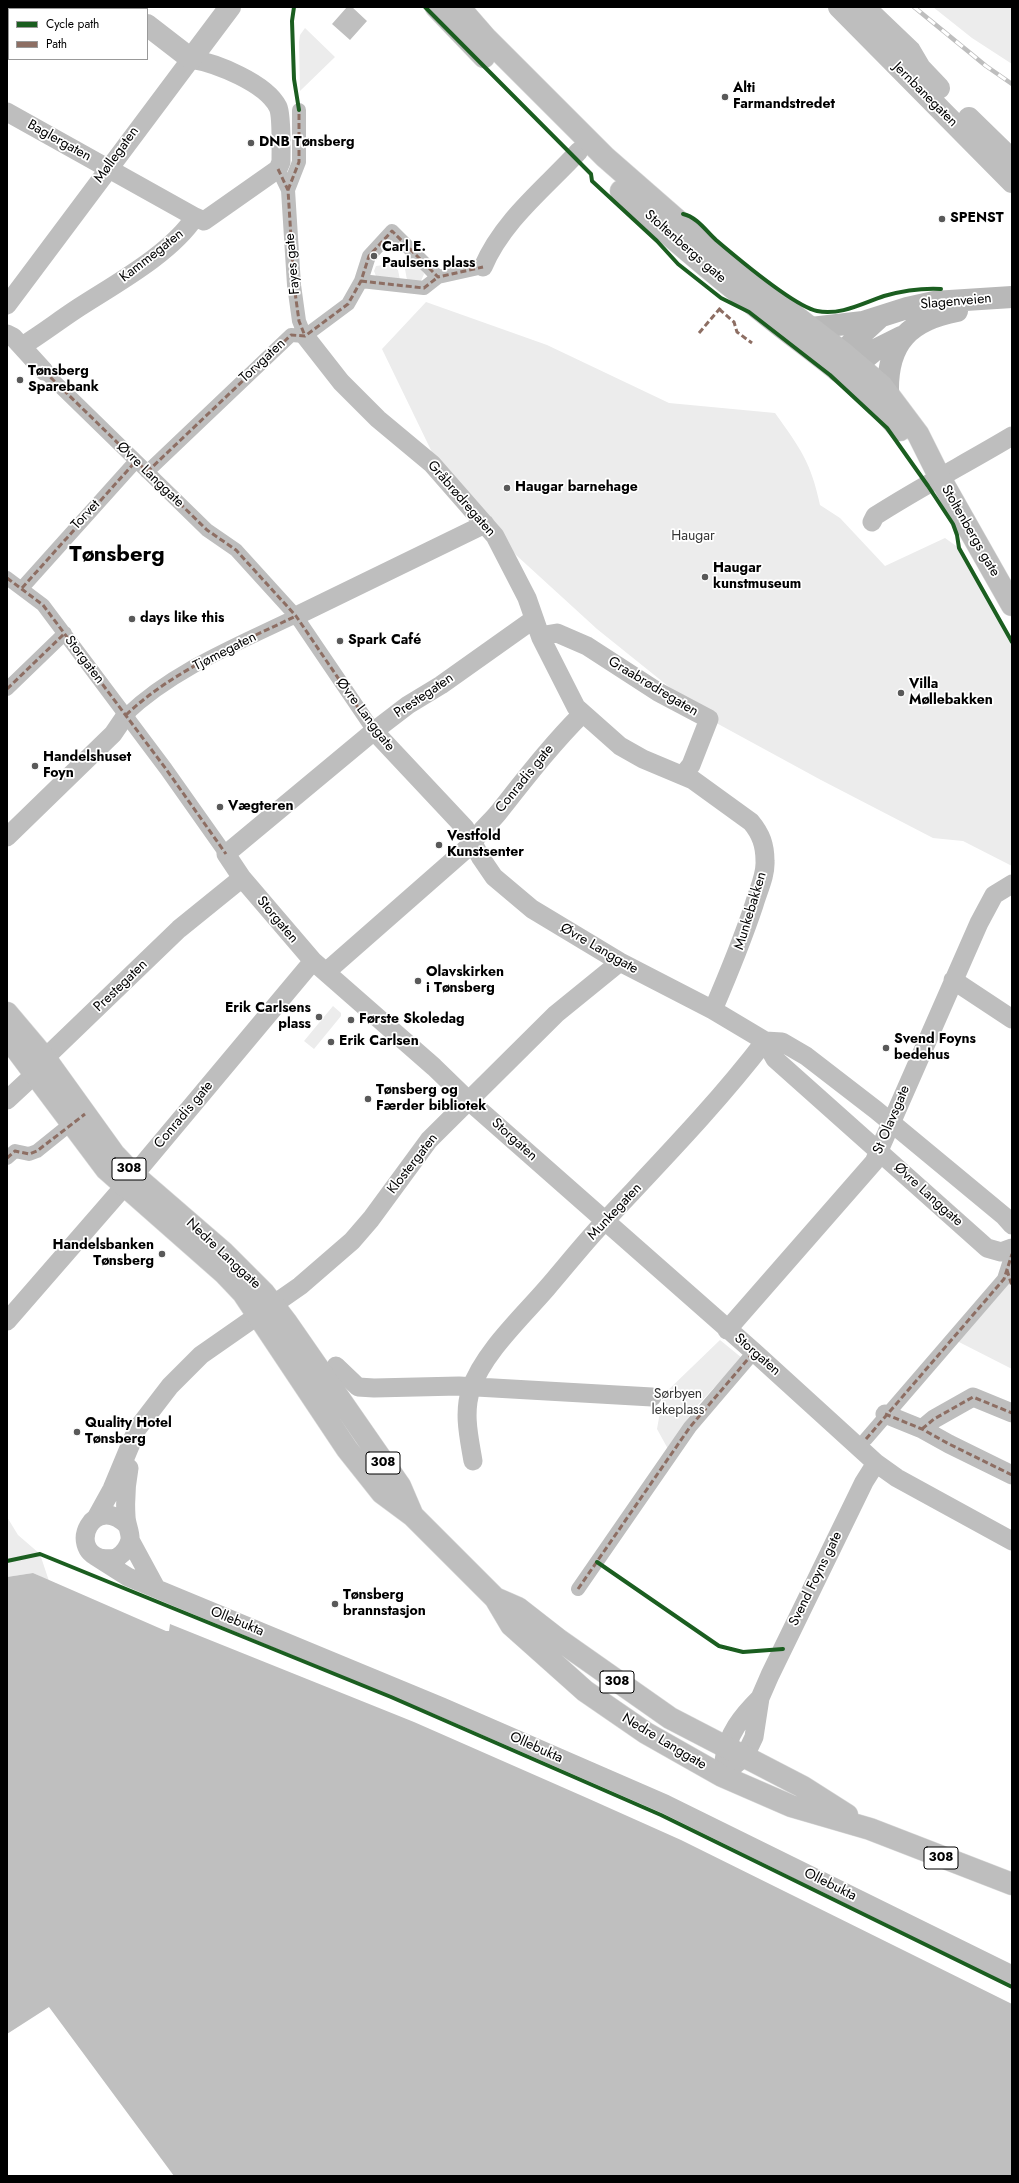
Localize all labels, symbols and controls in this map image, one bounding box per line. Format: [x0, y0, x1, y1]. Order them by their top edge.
legend [8, 8, 148, 60]
text: Cycle path [46, 15, 99, 33]
text: Path [46, 35, 67, 53]
street label: Jernbanegaten [889, 59, 961, 131]
place label: Alti Farmandstredet [733, 81, 835, 114]
marker: Alti Farmandstredet [720, 92, 730, 102]
street label: Baglergaten [24, 117, 94, 165]
street label: Møllegaten [91, 124, 143, 186]
place label: DNB Tønsberg [259, 135, 355, 151]
marker: DNB Tønsberg [246, 138, 256, 148]
street label: Stoltenbergs gate [641, 207, 729, 287]
place label: SPENST [950, 211, 1004, 227]
marker: SPENST [937, 214, 947, 224]
street label: Kammegaten [117, 226, 187, 286]
street label: Fayes gate [282, 233, 304, 295]
place label: Carl E. Paulsens plass [382, 240, 475, 272]
marker: Carl E. Paulsens plass [369, 251, 379, 261]
street label: Slagenveien [920, 291, 992, 313]
street label: Torvgaten [237, 336, 289, 386]
place label: Tønsberg Sparebank [28, 364, 99, 396]
marker: Tønsberg Sparebank [15, 375, 25, 385]
street label: Øvre Langgate [113, 439, 187, 511]
street label: Gråbrødregaten [423, 458, 499, 540]
place label: Haugar barnehage [515, 480, 638, 496]
street label: Stoltenbergs gate [937, 482, 1003, 580]
marker: Haugar barnehage [502, 483, 512, 493]
street label: Torvet [68, 497, 104, 533]
park label: Haugar [671, 529, 715, 545]
district label: Tønsberg [69, 543, 165, 569]
place label: Haugar kunstmuseum [713, 561, 801, 594]
marker: Haugar kunstmuseum [700, 572, 710, 582]
place label: days like this [140, 611, 224, 627]
marker: days like this [127, 614, 137, 624]
street label: Tjømegaten [191, 629, 259, 675]
street label: Storgaten [60, 633, 108, 687]
place label: Spark Café [348, 633, 421, 649]
marker: Spark Café [335, 636, 345, 646]
street label: Graabrødregaten [605, 654, 701, 720]
street label: Prestegaten [391, 670, 457, 722]
street label: Øvre Langgate [332, 675, 398, 755]
place label: Villa Møllebakken [909, 677, 993, 710]
marker: Villa Møllebakken [896, 688, 906, 698]
street label: Conradis gate [492, 742, 558, 816]
place label: Handelshuset Foyn [43, 750, 131, 782]
marker: Handelshuset Foyn [30, 761, 40, 771]
place label: Vægteren [228, 799, 293, 815]
marker: Vægteren [215, 802, 225, 812]
place label: Vestfold Kunstsenter [447, 829, 524, 862]
marker: Vestfold Kunstsenter [434, 840, 444, 850]
street label: Munkebakken [731, 870, 771, 952]
street label: Storgaten [253, 893, 301, 947]
street label: Øvre Langgate [557, 920, 641, 978]
street label: Prestegaten [91, 956, 151, 1016]
place label: Olavskirken i Tønsberg [426, 965, 504, 998]
marker: Olavskirken i Tønsberg [413, 976, 423, 986]
place label: Erik Carlsens plass [225, 1001, 311, 1034]
marker: Erik Carlsens plass [314, 1012, 324, 1022]
place label: Første Skoledag [359, 1012, 465, 1028]
marker: Første Skoledag [346, 1015, 356, 1025]
place label: Svend Foyns bedehus [894, 1032, 976, 1064]
place label: Erik Carlsen [339, 1034, 419, 1050]
marker: Erik Carlsen [326, 1037, 336, 1047]
marker: Svend Foyns bedehus [881, 1043, 891, 1053]
street label: Conradis gate [151, 1078, 217, 1152]
place label: Tønsberg og Færder bibliotek [376, 1083, 486, 1116]
street label: St Olavsgate [870, 1083, 914, 1157]
marker: Tønsberg og Færder bibliotek [363, 1094, 373, 1104]
street label: Storgaten [488, 1115, 540, 1165]
street label: Klostergaten [384, 1130, 442, 1198]
road number: 308 [112, 1158, 146, 1180]
street label: Øvre Langgate [890, 1160, 966, 1230]
street label: Munkegaten [584, 1180, 646, 1244]
street label: Nedre Langgate [182, 1215, 264, 1293]
place label: Handelsbanken Tønsberg [52, 1238, 154, 1270]
marker: Handelsbanken Tønsberg [157, 1249, 167, 1259]
street label: Storgaten [730, 1330, 784, 1380]
park label: Sørbyen lekeplass [652, 1387, 704, 1420]
place label: Quality Hotel Tønsberg [85, 1416, 172, 1448]
marker: Quality Hotel Tønsberg [72, 1427, 82, 1437]
road number: 308 [366, 1452, 400, 1474]
street label: Svend Foyns gate [786, 1529, 846, 1629]
place label: Tønsberg brannstasjon [343, 1588, 426, 1620]
marker: Tønsberg brannstasjon [330, 1599, 340, 1609]
street label: Ollebukta [208, 1604, 266, 1640]
road number: 308 [600, 1671, 634, 1693]
street label: Nedre Langgate [619, 1710, 709, 1774]
street label: Ollebukta [507, 1729, 565, 1767]
road number: 308 [924, 1847, 958, 1869]
street label: Ollebukta [801, 1865, 859, 1905]

